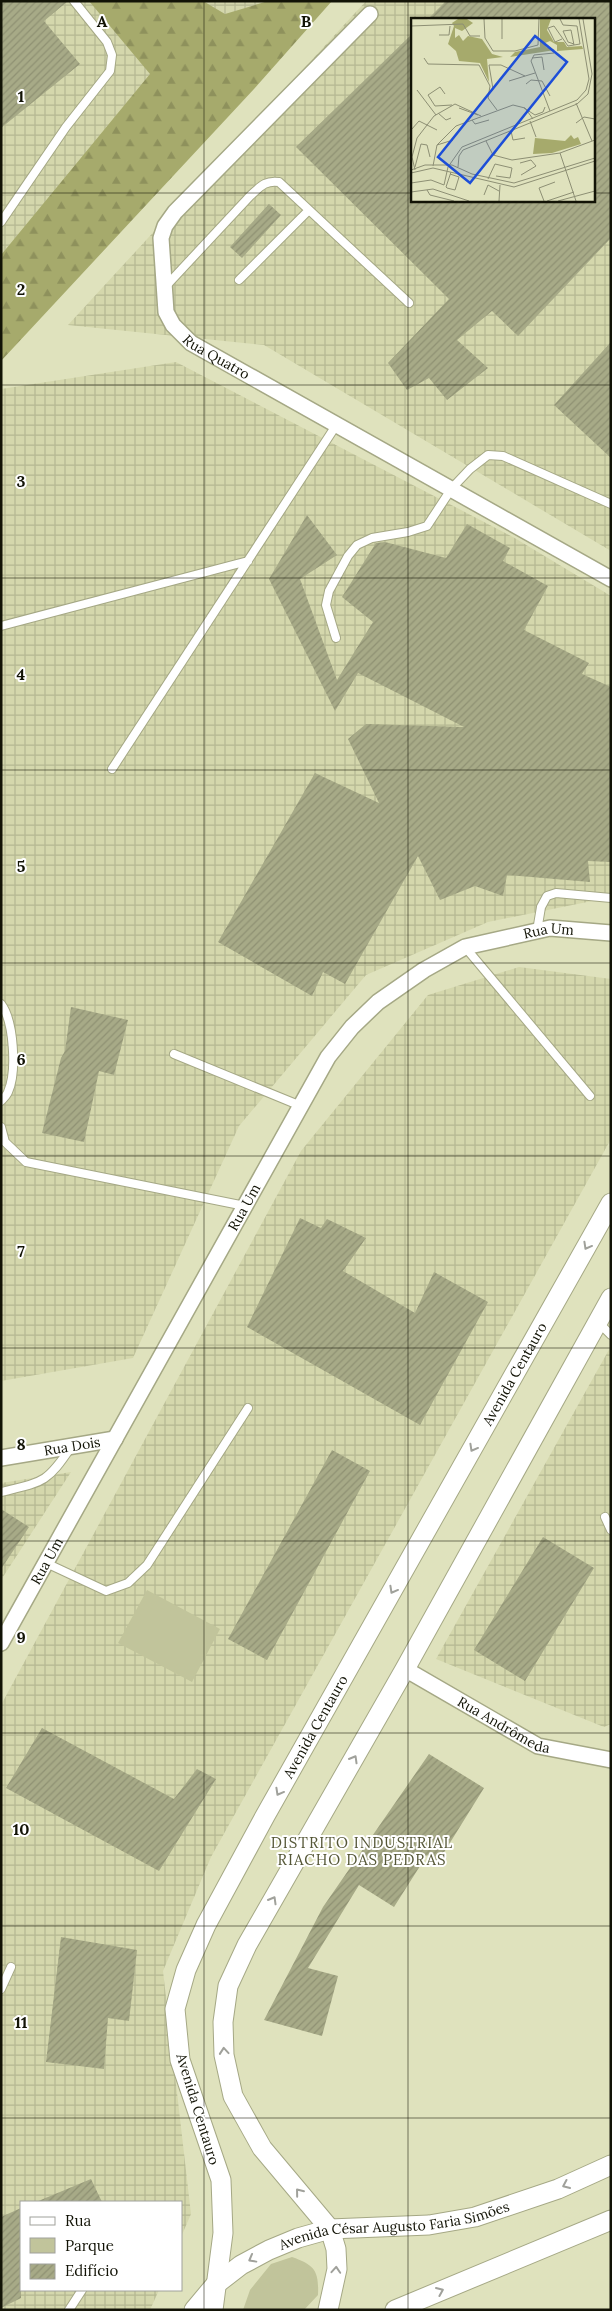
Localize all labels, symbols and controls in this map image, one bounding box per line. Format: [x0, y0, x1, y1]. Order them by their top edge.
text: A [97, 11, 108, 31]
text: B [301, 11, 312, 31]
inset map [411, 18, 594, 201]
text: 1 [18, 86, 24, 106]
text: 2 [17, 279, 25, 299]
street label: Rua Quatro [179, 331, 253, 383]
text: 3 [17, 471, 26, 491]
text: 4 [17, 664, 26, 684]
text: 5 [17, 856, 26, 876]
street label: Rua Um [521, 919, 575, 943]
text: 6 [16, 1049, 26, 1069]
street label: Rua Um [224, 1180, 265, 1234]
one-way arrow [583, 1240, 593, 1249]
text: 7 [17, 1241, 25, 1261]
street label: Avenida Centauro [478, 1319, 551, 1430]
street label: Rua Dois [42, 1433, 102, 1460]
text: 8 [16, 1434, 26, 1454]
one-way arrow [469, 1443, 479, 1452]
street label: Rua Um [26, 1534, 67, 1588]
one-way arrow [389, 1584, 399, 1593]
text: 9 [16, 1627, 26, 1647]
street label: Avenida Centauro [279, 1672, 352, 1782]
street label: Rua Andrômeda [454, 1692, 552, 1757]
one-way arrow [347, 1756, 357, 1765]
one-way arrow [275, 1787, 285, 1796]
text: 10 [13, 1819, 29, 1839]
district label: DISTRITO INDUSTRIAL RIACHO DAS PEDRAS [271, 1833, 453, 1869]
one-way arrow [266, 1897, 276, 1906]
text: 11 [15, 2012, 28, 2032]
one-way arrow [219, 2047, 230, 2055]
street label: Avenida Centauro [172, 2050, 224, 2167]
one-way arrow [562, 2179, 571, 2190]
one-way arrow [296, 2189, 304, 2198]
street label: Avenida César Augusto Faria Simões [275, 2197, 512, 2254]
legend [20, 2201, 182, 2291]
text: Rua [65, 2211, 91, 2230]
text: Parque [65, 2236, 114, 2255]
one-way arrow [248, 2253, 257, 2263]
text: Edifício [65, 2261, 118, 2280]
one-way arrow [330, 2265, 341, 2273]
one-way arrow [436, 2287, 444, 2297]

